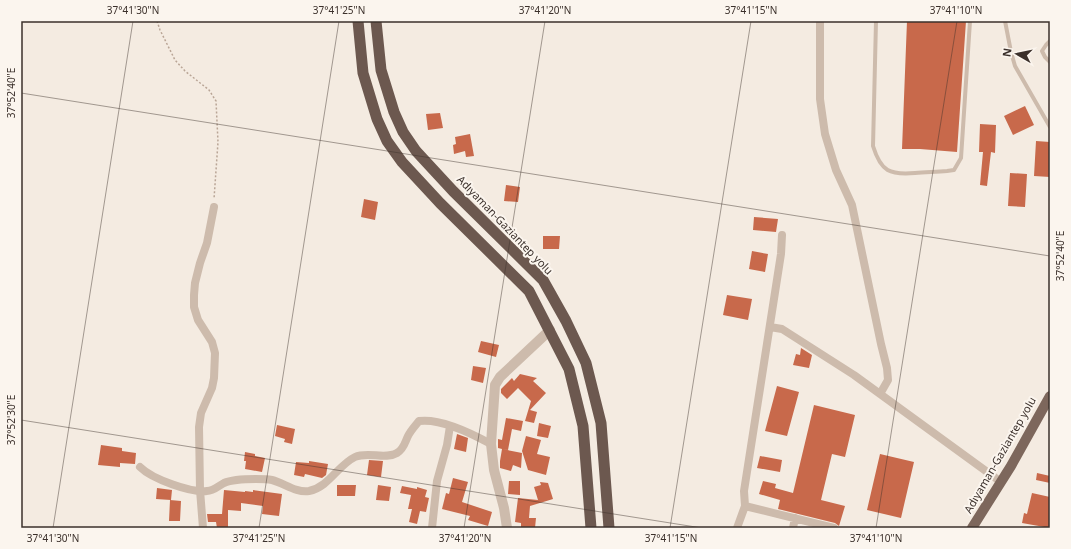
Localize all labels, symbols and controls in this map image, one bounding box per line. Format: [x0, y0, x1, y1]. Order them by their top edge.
text: 37°41'30"N [107, 3, 159, 17]
text: 37°41'25"N [313, 3, 365, 17]
text: 37°41'20"N [519, 3, 571, 17]
text: 37°41'15"N [725, 3, 777, 17]
text: 37°41'10"N [930, 3, 982, 17]
north arrow [997, 34, 1037, 74]
text: N [999, 47, 1015, 58]
text: 37°52'40"E [4, 68, 18, 118]
street label: Adıyaman-Gaziantep yolu [454, 172, 557, 277]
text: 37°52'40"E [1053, 231, 1067, 281]
street label: Adıyaman-Gaziantep yolu [960, 394, 1039, 516]
text: 37°52'30"E [4, 395, 18, 445]
text: 37°41'30"N [27, 531, 79, 545]
text: 37°41'25"N [233, 531, 285, 545]
text: 37°41'20"N [439, 531, 491, 545]
text: 37°41'15"N [645, 531, 697, 545]
text: 37°41'10"N [850, 531, 902, 545]

